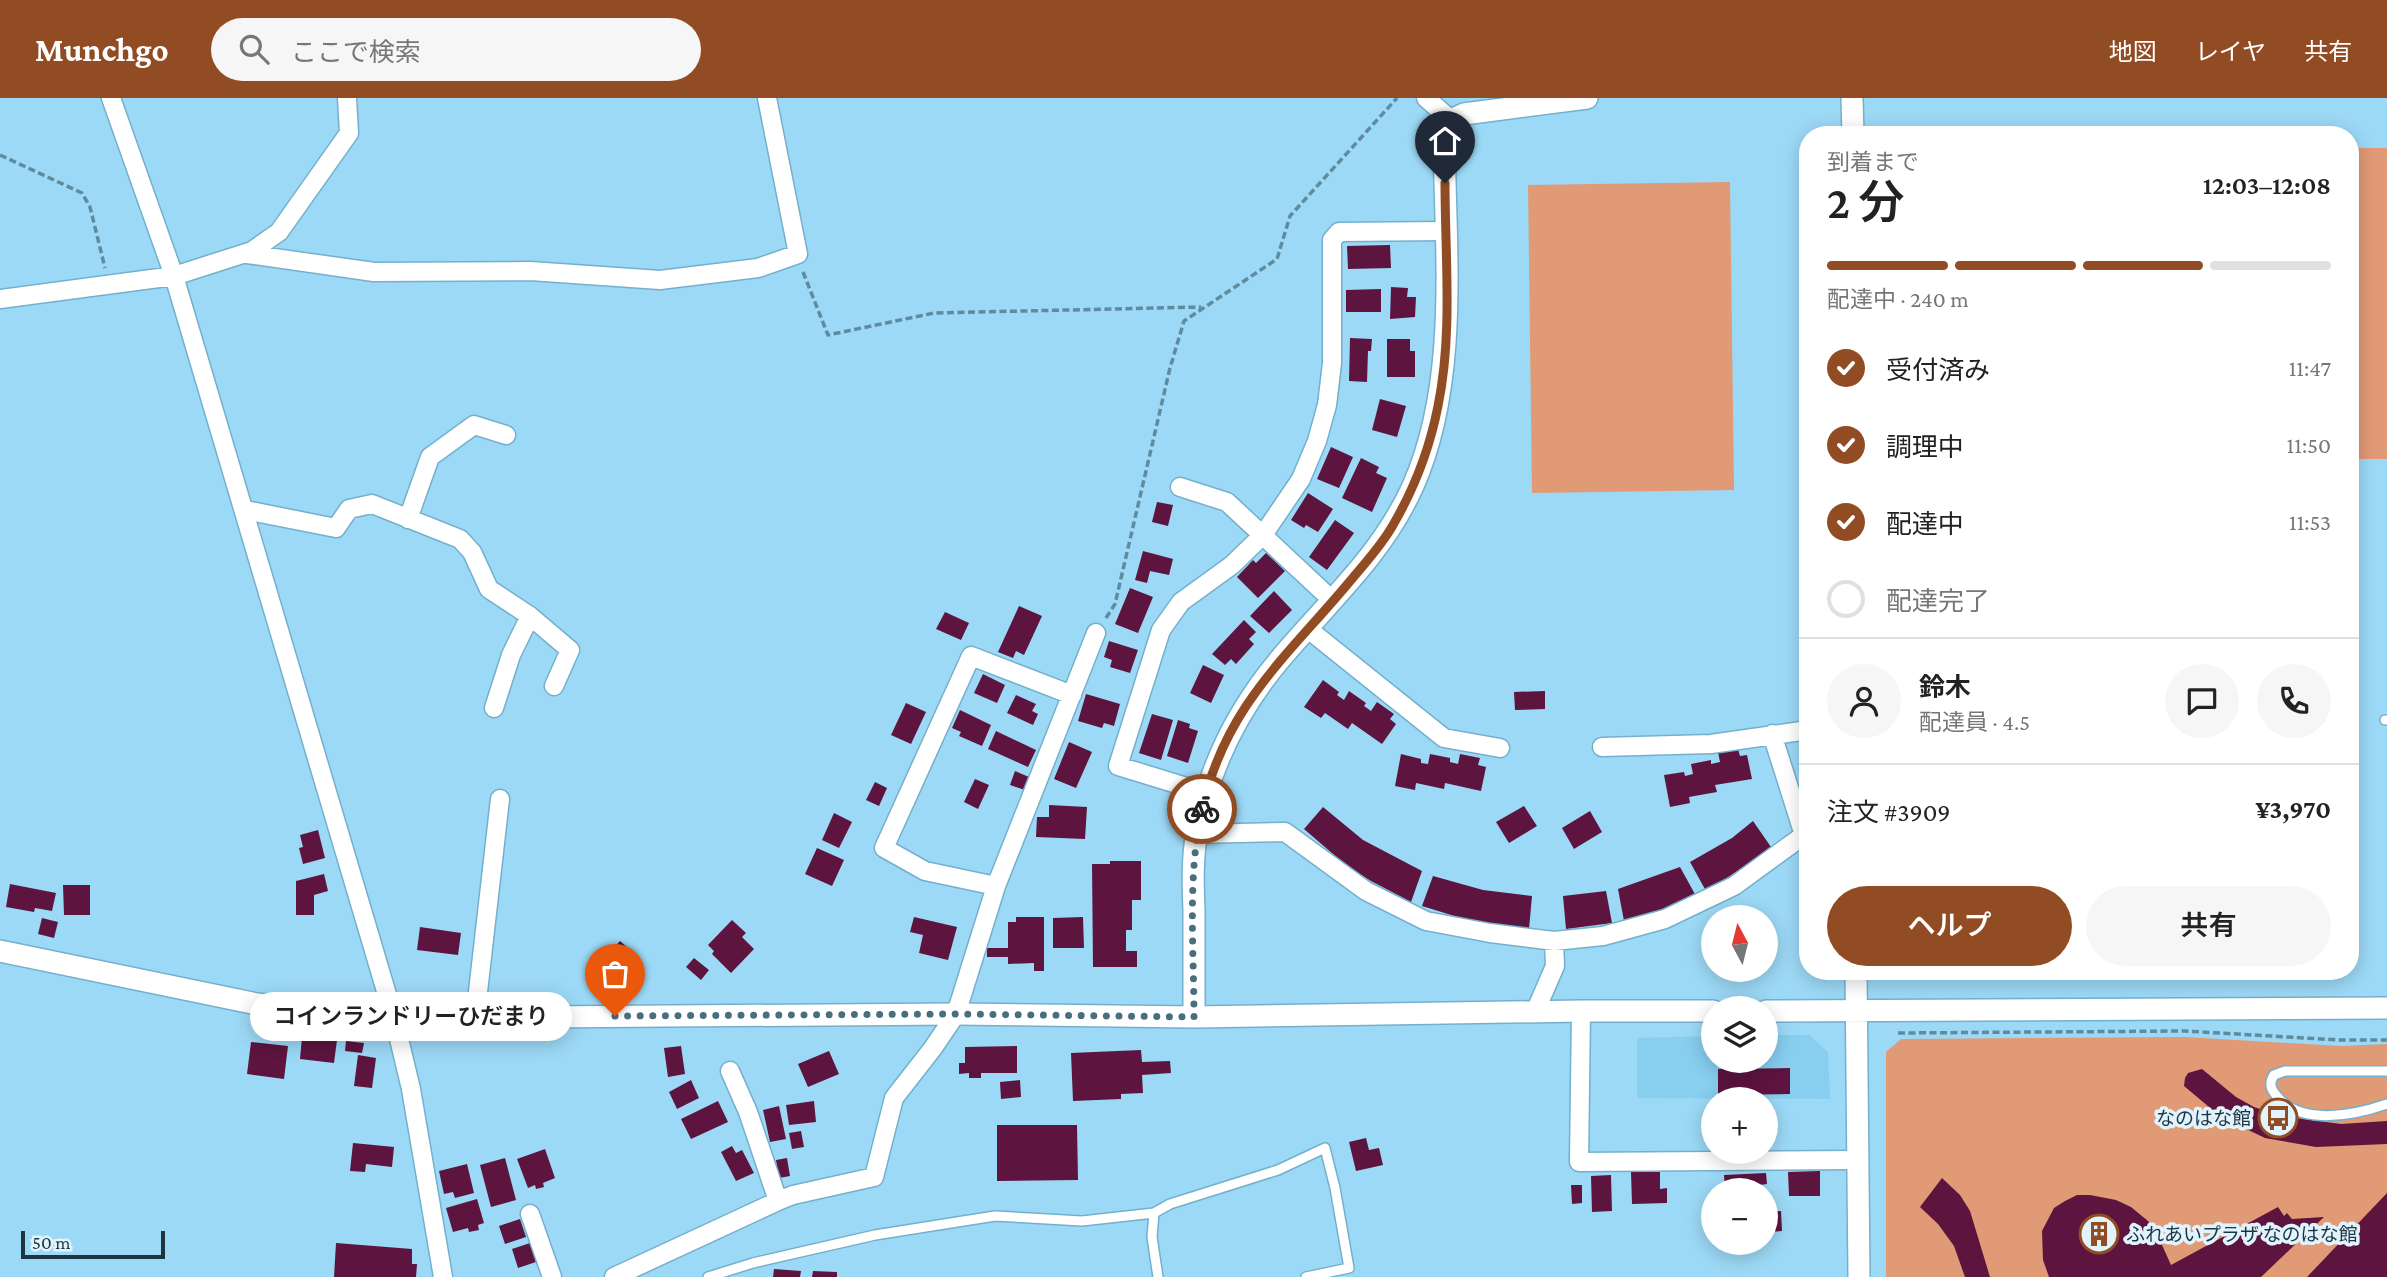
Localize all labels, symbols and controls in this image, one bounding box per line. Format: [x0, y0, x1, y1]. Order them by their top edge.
search box [211, 18, 701, 81]
icon: search [235, 30, 273, 68]
text: Munchgo [35, 31, 169, 68]
text: ここで検索 [291, 38, 421, 67]
text: 地図 [2109, 38, 2157, 65]
text: レイヤ [2195, 38, 2266, 65]
text: 共有 [2304, 38, 2352, 65]
pin [1415, 111, 1475, 183]
icon: home [1426, 122, 1464, 160]
text: 到着まで [1827, 149, 1919, 175]
text: 12:03–12:08 [2203, 171, 2331, 200]
text: 2 分 [1827, 177, 1905, 228]
text: 配達中 · 240 m [1827, 286, 1969, 312]
icon: check [1827, 349, 1865, 387]
text: 11:47 [2289, 355, 2331, 381]
text: 受付済み [1886, 356, 1990, 385]
icon: check [1827, 426, 1865, 464]
text: 11:50 [2287, 432, 2331, 458]
text: 調理中 [1886, 433, 1964, 462]
icon: check [1827, 503, 1865, 541]
text: 11:53 [2289, 509, 2331, 535]
text: 配達中 [1886, 510, 1964, 539]
text: 配達完了 [1886, 587, 1990, 616]
button: person [1827, 664, 1901, 738]
button: chat [2165, 664, 2239, 738]
button: phone [2257, 664, 2331, 738]
text: 鈴木 [1919, 673, 1971, 702]
text: 配達員 · 4.5 [1919, 709, 2030, 735]
courier [1167, 774, 1237, 844]
icon: bike [1183, 790, 1221, 828]
text: ¥3,970 [2256, 795, 2331, 824]
text: 注文 #3909 [1827, 798, 1951, 827]
button: ヘルプ [1827, 886, 2072, 966]
button: 共有 [2086, 886, 2331, 966]
north arrow [1701, 905, 1778, 982]
map controls [1701, 905, 1778, 1255]
pin [585, 944, 645, 1016]
icon: bag [596, 955, 634, 993]
callout: コインランドリーひだまり [251, 992, 573, 1040]
button: layers [1701, 996, 1778, 1073]
text: コインランドリーひだまり [273, 1003, 549, 1029]
button: + [1701, 1087, 1778, 1164]
bus stop icon: なのはな館 [2257, 1097, 2299, 1139]
place label: なのはな館 [2156, 1108, 2251, 1129]
button: − [1701, 1178, 1778, 1255]
building icon: ふれあいプラザ なのはな館 [2078, 1213, 2120, 1255]
place label: ふれあいプラザ なのはな館 [2126, 1224, 2358, 1245]
scale bar [21, 1228, 164, 1260]
text: 50 m [32, 1232, 71, 1253]

